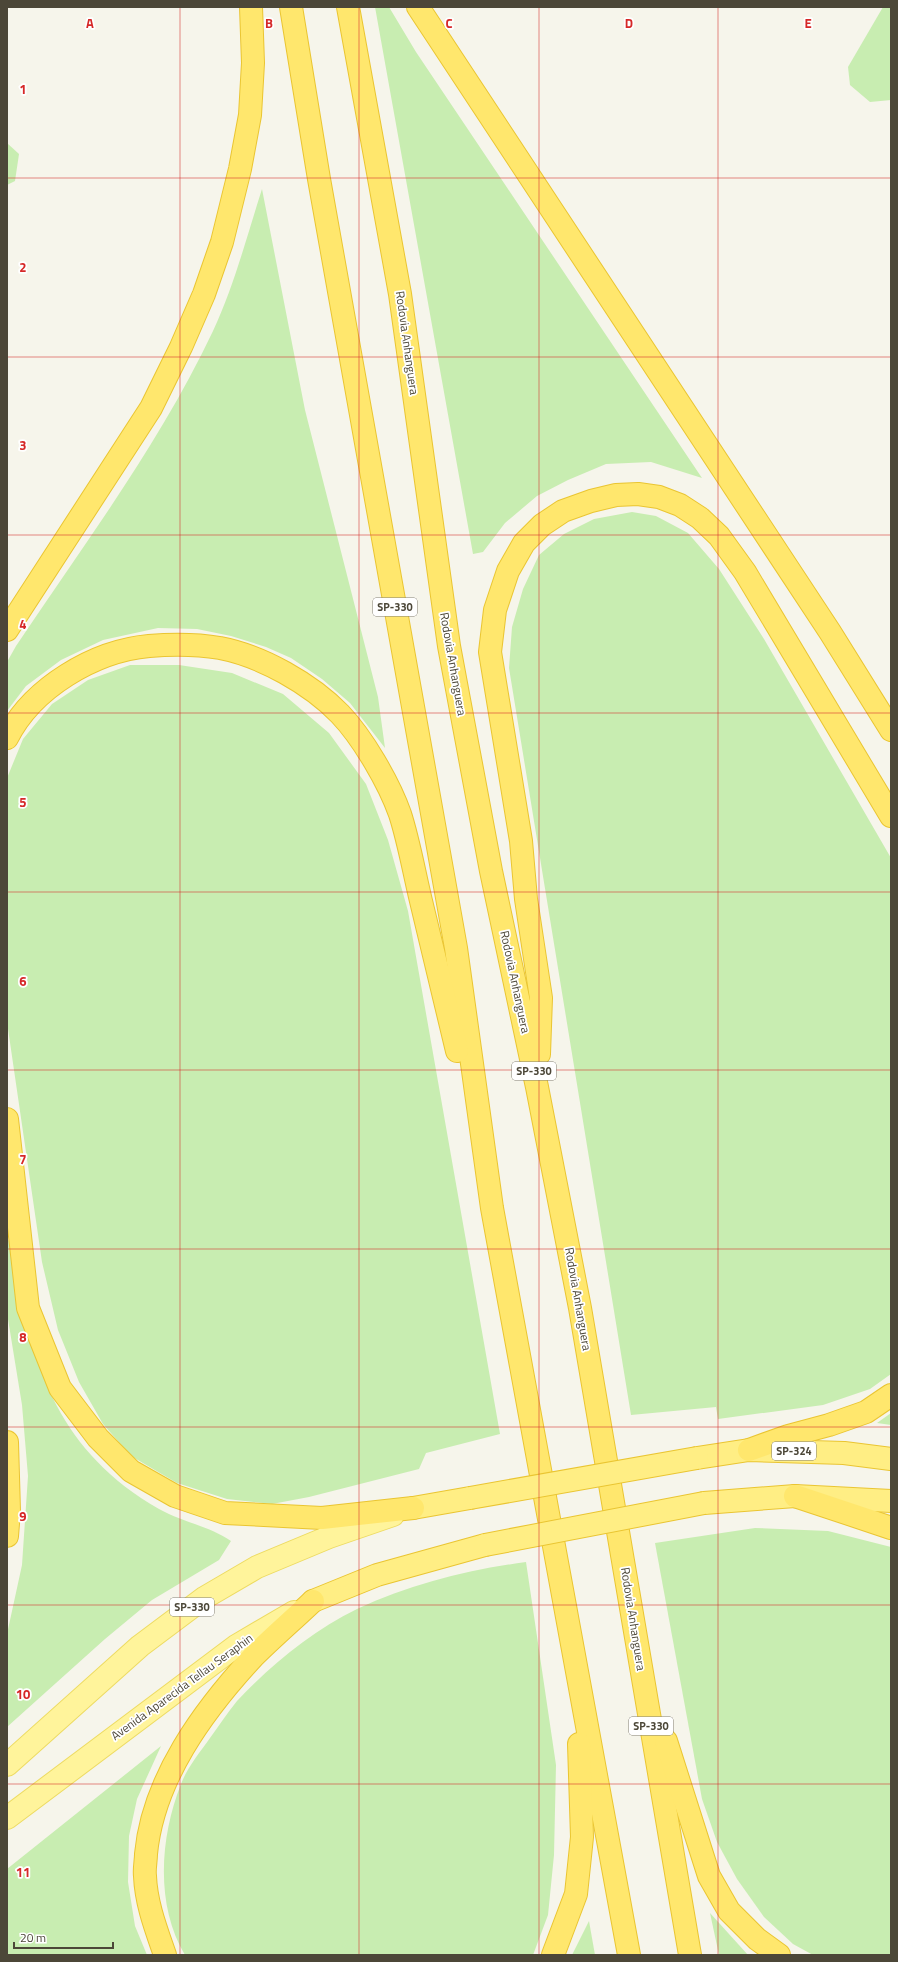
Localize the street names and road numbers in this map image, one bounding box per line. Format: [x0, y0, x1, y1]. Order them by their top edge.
street label: Rodovia Anhanguera [391, 290, 424, 396]
road number: SP-330 [373, 598, 417, 616]
street label: Rodovia Anhanguera [435, 611, 472, 717]
street label: Rodovia Anhanguera [495, 929, 536, 1035]
road number: SP-330 [512, 1062, 556, 1080]
street label: Rodovia Anhanguera [560, 1246, 597, 1352]
road number: SP-324 [772, 1442, 816, 1460]
street label: Rodovia Anhanguera [616, 1566, 651, 1672]
road number: SP-330 [170, 1598, 214, 1616]
street label: Avenida Aparecida Tellau Seraphin [107, 1628, 257, 1745]
road number: SP-330 [629, 1717, 673, 1735]

